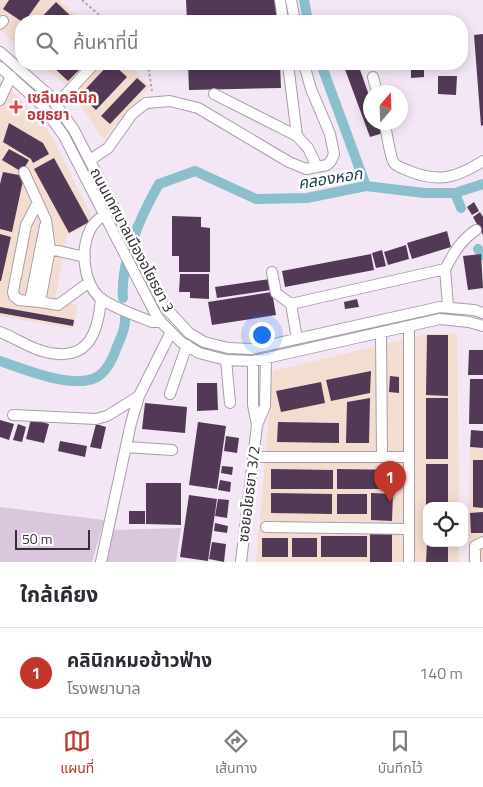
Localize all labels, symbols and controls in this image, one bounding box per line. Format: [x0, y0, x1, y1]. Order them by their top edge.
search box [15, 15, 468, 70]
text: ค้นหาที่นี่ [73, 27, 138, 56]
icon: search [33, 29, 61, 57]
north arrow [363, 85, 408, 130]
place label: เซลีนคลินิก อยุธยา [27, 86, 97, 126]
marker: เซลีนคลินิก อยุธยา [9, 100, 23, 114]
water label: คลองหอก [296, 161, 365, 195]
street label: ถนนเทศบาลเมืองอโยธยา 3 [85, 163, 180, 316]
your location [249, 322, 275, 348]
street label: ซอยอโยธยา 3/2 [231, 444, 266, 543]
pin: 1 [374, 461, 406, 502]
map controls [423, 502, 468, 547]
button: locate [423, 502, 468, 547]
scale bar [15, 527, 90, 550]
text: 50 m [22, 528, 52, 549]
text: ใกล้เคียง [20, 578, 98, 610]
text: คลินิกหมอข้าวฟ่าง [67, 645, 212, 674]
text: 1 [32, 661, 40, 685]
text: 140 m [419, 661, 463, 685]
text: โรงพยาบาล [67, 676, 141, 700]
tab: แผนที่ [60, 727, 94, 779]
tab: เส้นทาง [215, 727, 257, 779]
tab: บันทึกไว้ [378, 727, 423, 779]

